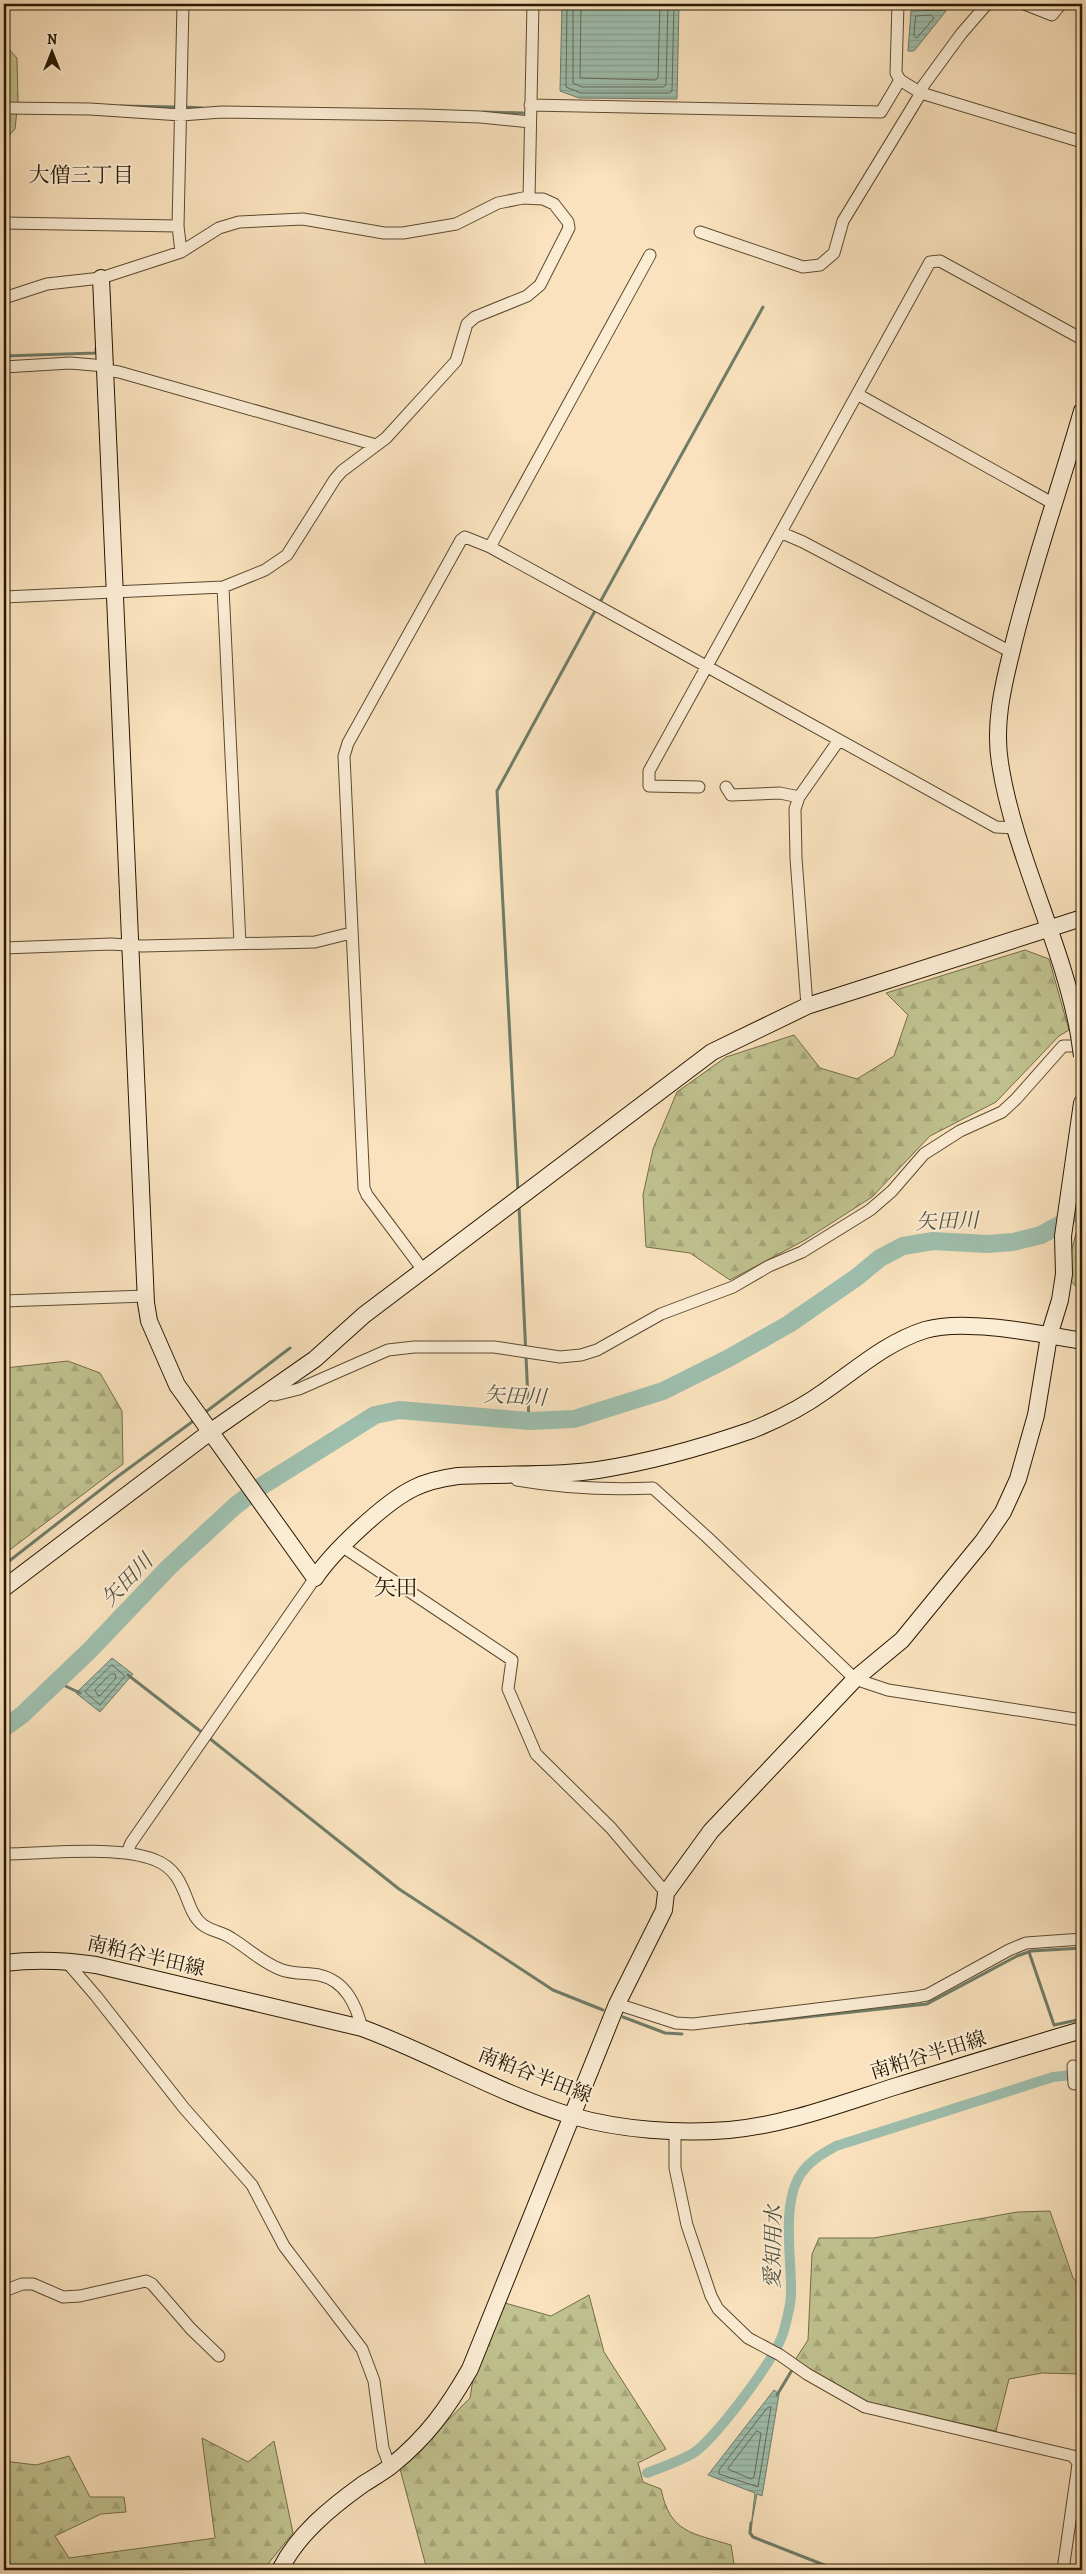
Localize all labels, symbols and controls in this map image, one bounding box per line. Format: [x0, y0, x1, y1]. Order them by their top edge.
north arrow [28, 28, 78, 78]
text: N [47, 30, 57, 49]
district label: 大僧三丁目 [29, 161, 134, 189]
water label: 矢田川 [915, 1206, 981, 1236]
water label: 矢田川 [483, 1380, 549, 1412]
water label: 矢田川 [95, 1546, 160, 1612]
district label: 矢田 [374, 1573, 418, 1603]
street label: 南粕谷半田線 [85, 1929, 207, 1983]
street label: 南粕谷半田線 [867, 2025, 989, 2085]
street label: 南粕谷半田線 [474, 2041, 596, 2109]
water label: 愛知用水 [758, 2203, 788, 2289]

